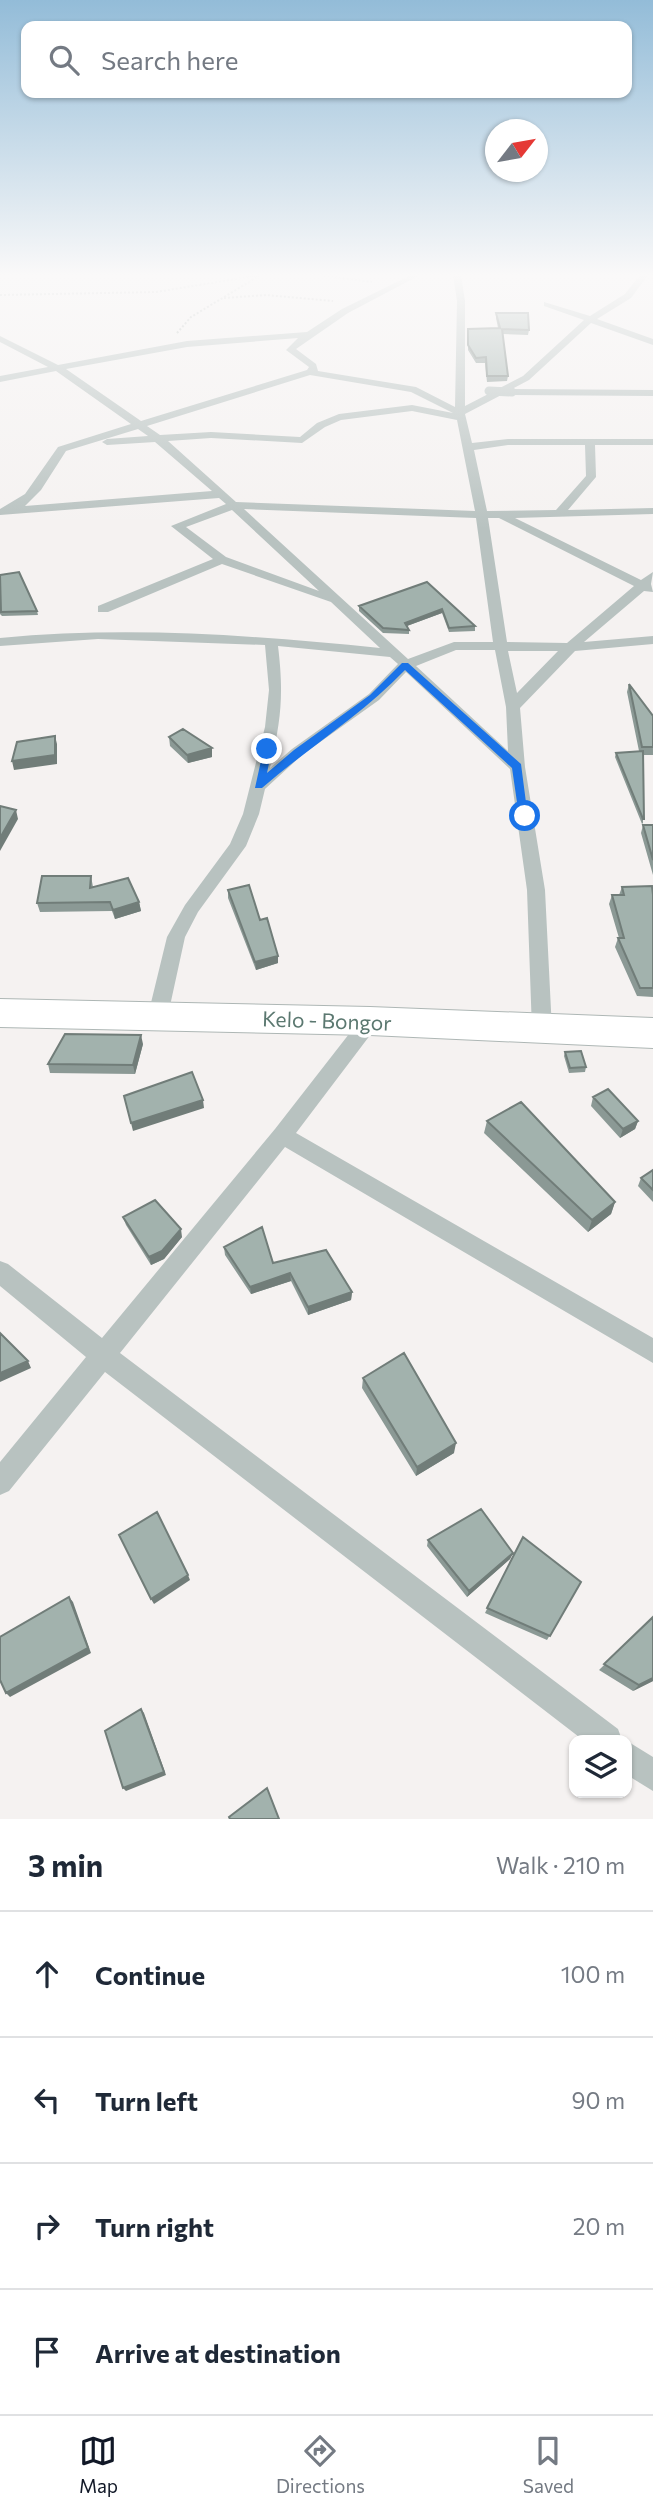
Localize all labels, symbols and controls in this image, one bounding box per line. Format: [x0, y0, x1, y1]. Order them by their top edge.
search box [21, 21, 632, 98]
icon: search [45, 41, 83, 79]
text: Search here [101, 44, 239, 75]
north arrow [485, 119, 548, 182]
route end [251, 733, 282, 764]
route start [509, 800, 540, 831]
street label: Kelo - Bongor [262, 1005, 392, 1035]
map controls [569, 1735, 632, 1798]
button: layers [569, 1735, 632, 1798]
text: 3 min [28, 1846, 103, 1883]
text: Walk · 210 m [496, 1851, 625, 1879]
icon: ahead [28, 1955, 66, 1993]
text: Continue [95, 1959, 205, 1990]
text: 100 m [561, 1960, 625, 1988]
icon: left [28, 2081, 66, 2119]
text: Turn left [95, 2085, 198, 2116]
text: 90 m [572, 2086, 625, 2114]
icon: right [28, 2207, 66, 2245]
text: Turn right [95, 2211, 214, 2242]
text: 20 m [573, 2212, 625, 2240]
icon: arrive [28, 2333, 66, 2371]
text: Arrive at destination [95, 2337, 341, 2368]
tab: Map [79, 2432, 118, 2497]
tab: Directions [276, 2432, 365, 2497]
tab: Saved [523, 2432, 574, 2497]

